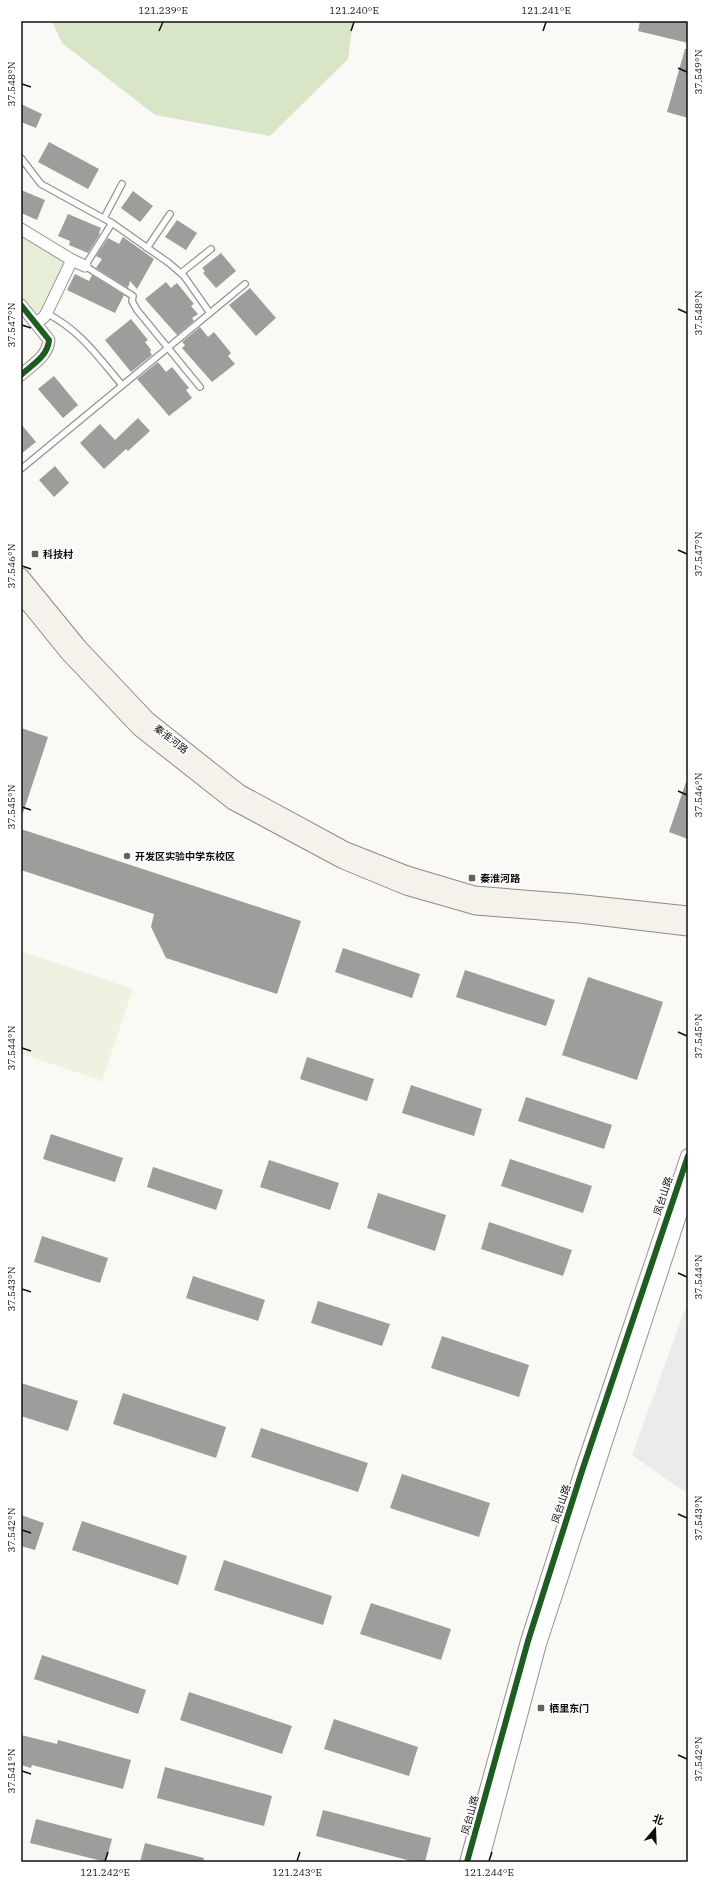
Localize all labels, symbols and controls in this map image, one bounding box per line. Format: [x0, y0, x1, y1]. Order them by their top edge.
text: 121.239°E [138, 4, 188, 17]
text: 121.240°E [329, 4, 379, 17]
text: 121.241°E [521, 4, 571, 17]
text: 37.549°N [692, 49, 705, 95]
text: 37.548°N [5, 61, 18, 107]
text: 37.548°N [692, 290, 705, 336]
text: 37.547°N [5, 302, 18, 348]
text: 37.547°N [692, 531, 705, 577]
text: 37.546°N [5, 543, 18, 589]
place label: 科技村 [43, 548, 73, 561]
marker: 科技村 [30, 549, 40, 559]
street label: 秦淮河路 [151, 722, 191, 756]
text: 37.546°N [692, 772, 705, 818]
text: 37.545°N [5, 784, 18, 830]
place label: 开发区实验中学东校区 [135, 850, 235, 863]
marker: 开发区实验中学东校区 [122, 851, 132, 861]
place label: 秦淮河路 [480, 872, 521, 885]
marker: 秦淮河路 [467, 873, 477, 883]
text: 37.545°N [692, 1013, 705, 1059]
text: 37.544°N [5, 1025, 18, 1071]
street label: 凤台山路 [651, 1175, 675, 1217]
text: 37.544°N [692, 1254, 705, 1300]
text: 37.543°N [5, 1266, 18, 1312]
street label: 凤台山路 [549, 1483, 573, 1525]
text: 37.543°N [692, 1495, 705, 1541]
text: 37.542°N [5, 1507, 18, 1553]
place label: 栖里东门 [549, 1702, 589, 1715]
marker: 栖里东门 [536, 1703, 546, 1713]
text: 37.542°N [692, 1736, 705, 1782]
text: 37.541°N [5, 1748, 18, 1794]
street label: 凤台山路 [459, 1794, 481, 1836]
north arrow [635, 1809, 675, 1849]
text: 北 [651, 1811, 666, 1828]
text: 121.242°E [80, 1866, 130, 1879]
text: 121.243°E [272, 1866, 322, 1879]
text: 121.244°E [464, 1866, 514, 1879]

